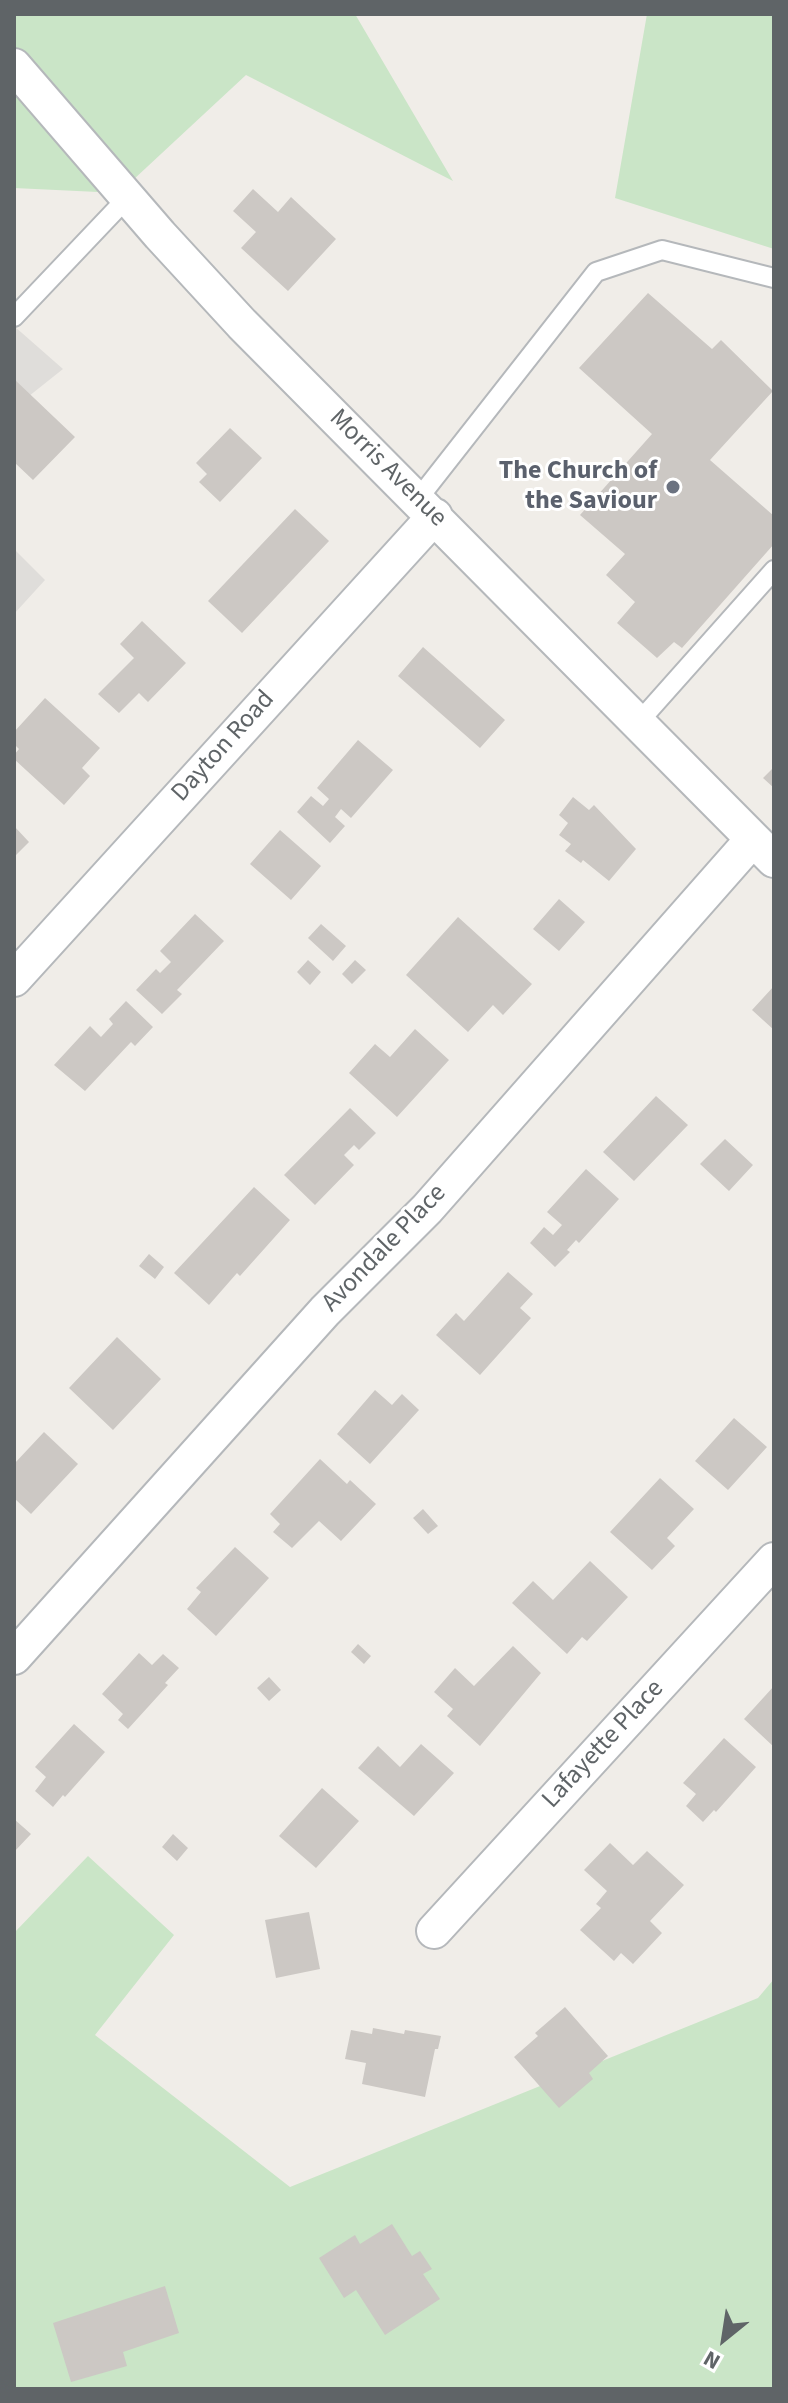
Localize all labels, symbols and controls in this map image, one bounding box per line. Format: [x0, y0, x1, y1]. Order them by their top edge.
street label: Morris Avenue [322, 404, 452, 534]
place label: The Church of the Saviour [499, 456, 657, 518]
marker: The Church of the Saviour [664, 478, 682, 496]
street label: Dayton Road [166, 685, 282, 809]
street label: Avondale Place [316, 1179, 454, 1319]
street label: Lafayette Place [537, 1674, 671, 1816]
north arrow [684, 2299, 764, 2379]
text: N [698, 2342, 726, 2377]

